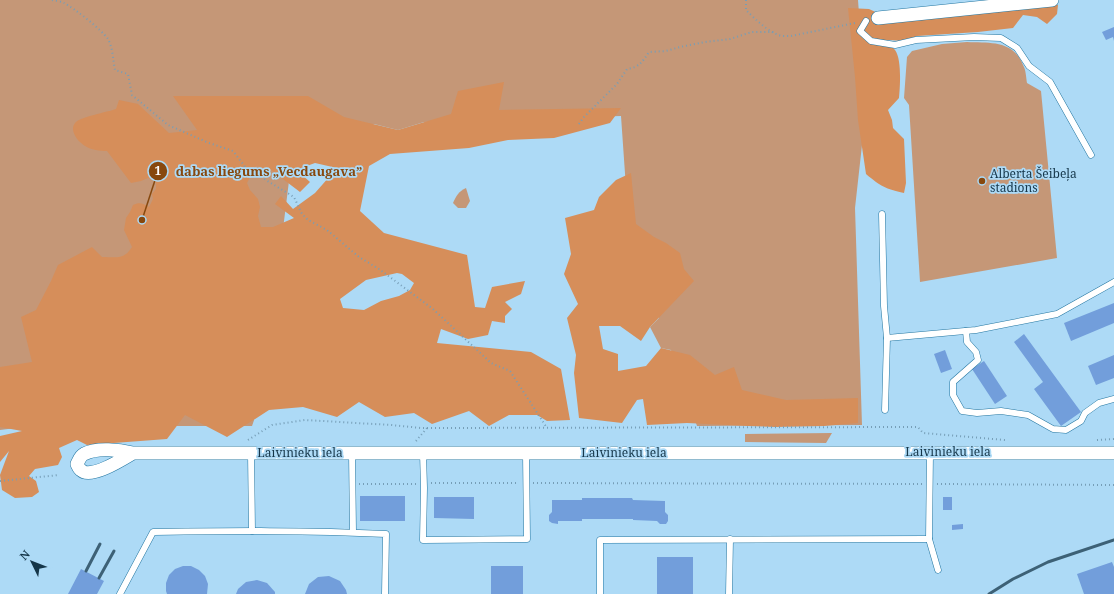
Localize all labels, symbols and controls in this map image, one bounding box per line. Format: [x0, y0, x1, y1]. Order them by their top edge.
callout: dabas liegums „Vecdaugava” [148, 159, 370, 184]
text: 1 [155, 162, 162, 179]
text: dabas liegums „Vecdaugava” [176, 162, 362, 180]
place label: Alberta Šeibeļa stadions [990, 165, 1077, 196]
marker: Alberta Šeibeļa stadions [977, 176, 987, 186]
street label: Laivinieku iela [905, 443, 991, 460]
street label: Laivinieku iela [257, 444, 343, 461]
street label: Laivinieku iela [581, 444, 667, 461]
north arrow [12, 542, 52, 582]
text: N [16, 546, 33, 563]

